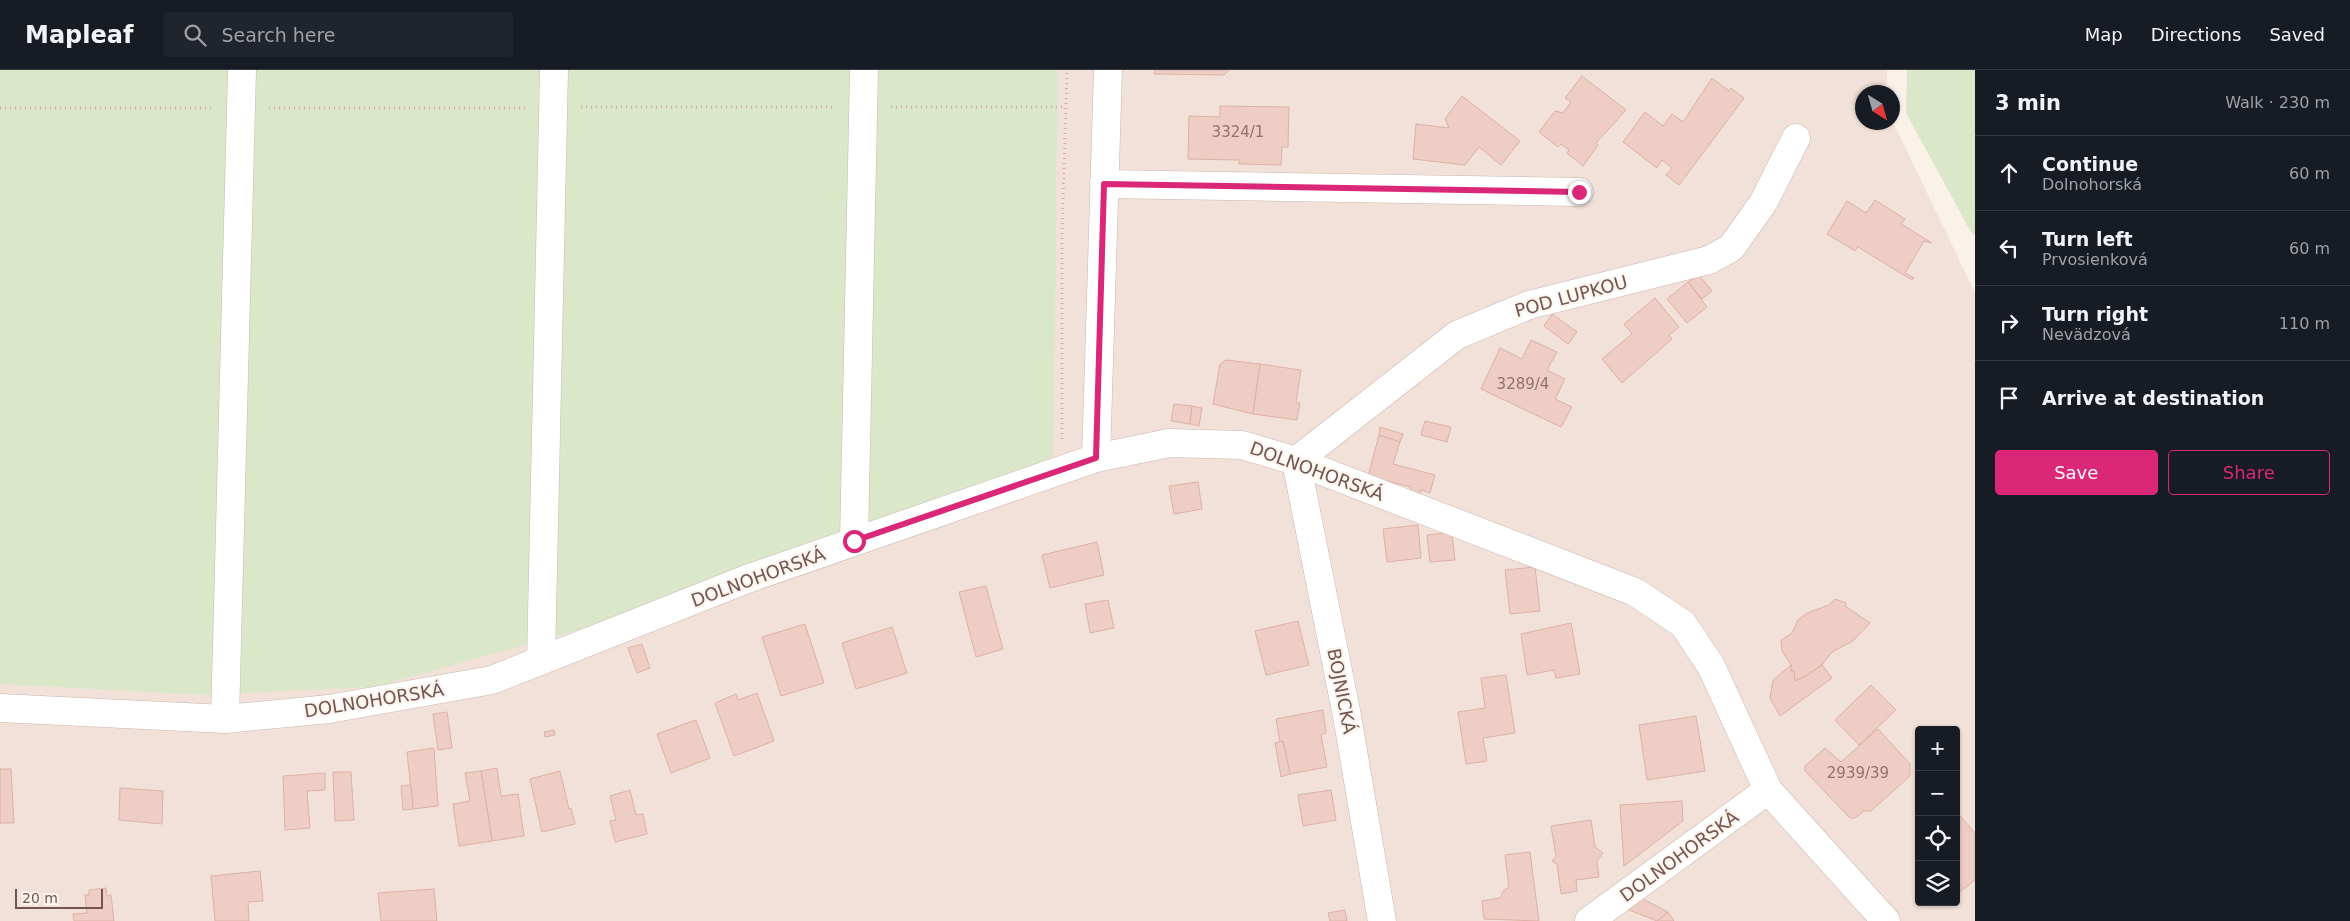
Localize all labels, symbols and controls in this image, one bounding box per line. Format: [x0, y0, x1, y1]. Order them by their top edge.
search box [163, 12, 513, 57]
text: Mapleaf [25, 21, 133, 49]
icon: search [181, 21, 209, 49]
text: Search here [221, 24, 336, 46]
text: Map [2085, 24, 2123, 45]
text: Directions [2151, 24, 2241, 45]
text: Saved [2269, 24, 2325, 45]
north arrow [1855, 85, 1900, 130]
text: 3 min [1995, 91, 2061, 115]
text: Walk · 230 m [2225, 93, 2330, 112]
house number: 3324/1 [1212, 123, 1264, 141]
text: Continue [2042, 153, 2138, 175]
icon: ahead [1995, 159, 2023, 187]
text: 60 m [2289, 164, 2330, 183]
text: Dolnohorská [2042, 175, 2142, 194]
route end [1568, 181, 1591, 204]
text: Turn left [2042, 228, 2133, 250]
icon: left [1995, 234, 2023, 262]
text: 60 m [2289, 239, 2330, 258]
text: Prvosienková [2042, 250, 2148, 269]
street label: POD LUPKOU [1512, 271, 1630, 321]
text: Turn right [2042, 303, 2148, 325]
icon: right [1995, 309, 2023, 337]
text: 110 m [2279, 314, 2330, 333]
text: Nevädzová [2042, 325, 2131, 344]
house number: 3289/4 [1497, 375, 1549, 393]
icon: arrive [1995, 384, 2023, 412]
text: Arrive at destination [2042, 387, 2264, 409]
street label: DOLNOHORSKÁ [1247, 437, 1388, 505]
button: Save [1995, 450, 2158, 495]
button: Share [2168, 450, 2330, 495]
route start [843, 530, 866, 553]
street label: DOLNOHORSKÁ [688, 543, 829, 611]
street label: BOJNICKÁ [1323, 646, 1361, 736]
street label: DOLNOHORSKÁ [303, 678, 446, 721]
map controls [1915, 726, 1960, 906]
button: + [1915, 726, 1960, 771]
house number: 2939/39 [1827, 764, 1889, 782]
button: − [1915, 771, 1960, 816]
street label: DOLNOHORSKÁ [1616, 806, 1743, 906]
button: locate [1915, 816, 1960, 861]
button: layers [1915, 861, 1960, 906]
scale bar [15, 886, 102, 909]
text: 20 m [22, 890, 58, 906]

